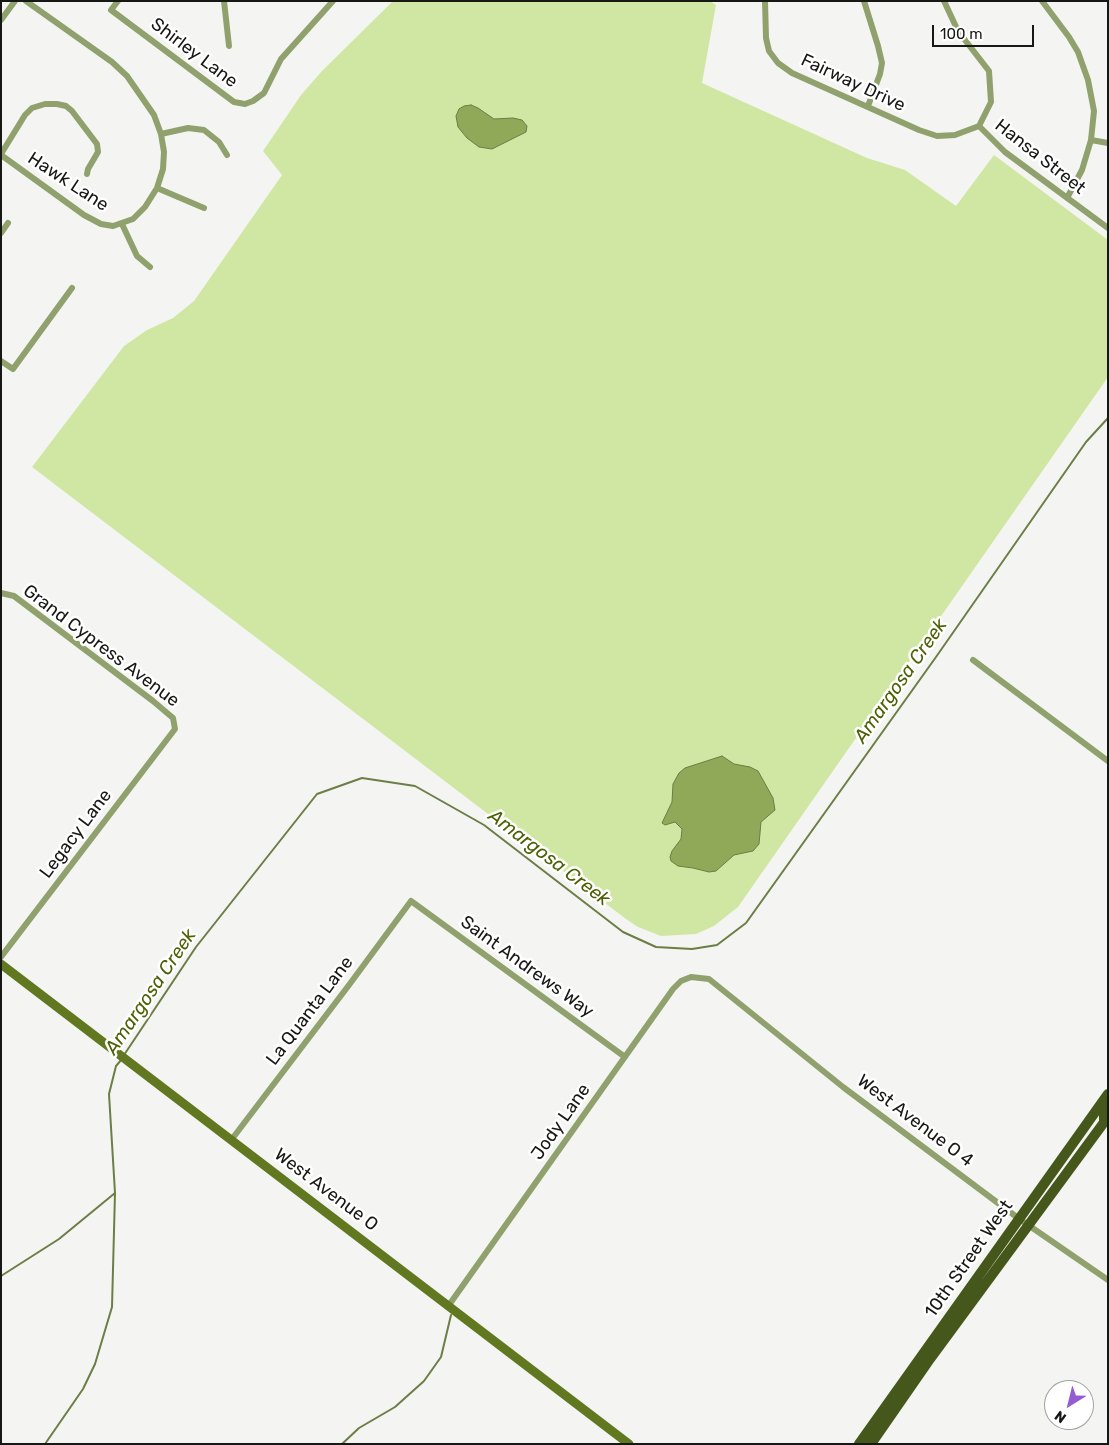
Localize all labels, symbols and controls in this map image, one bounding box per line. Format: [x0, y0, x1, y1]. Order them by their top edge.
street label: Shirley Lane [146, 13, 242, 93]
scale bar [934, 15, 1036, 47]
text: 100 m [940, 25, 982, 43]
street label: Fairway Drive [797, 49, 909, 117]
street label: Hansa Street [990, 115, 1090, 199]
street label: Hawk Lane [24, 148, 112, 216]
street label: Grand Cypress Avenue [19, 580, 183, 712]
water label: Amargosa Creek [850, 614, 952, 748]
street label: Legacy Lane [36, 785, 116, 883]
water label: Amargosa Creek [484, 805, 614, 911]
street label: Saint Andrews Way [456, 911, 598, 1023]
water label: Amargosa Creek [101, 925, 201, 1059]
street label: La Quanta Lane [262, 952, 358, 1070]
street label: West Avenue O 4 [853, 1070, 977, 1172]
street label: Jody Lane [527, 1080, 595, 1164]
street label: West Avenue O [270, 1144, 382, 1236]
street label: 10th Street West [920, 1196, 1018, 1322]
north arrow [1044, 1380, 1094, 1430]
text: N [1051, 1407, 1070, 1427]

